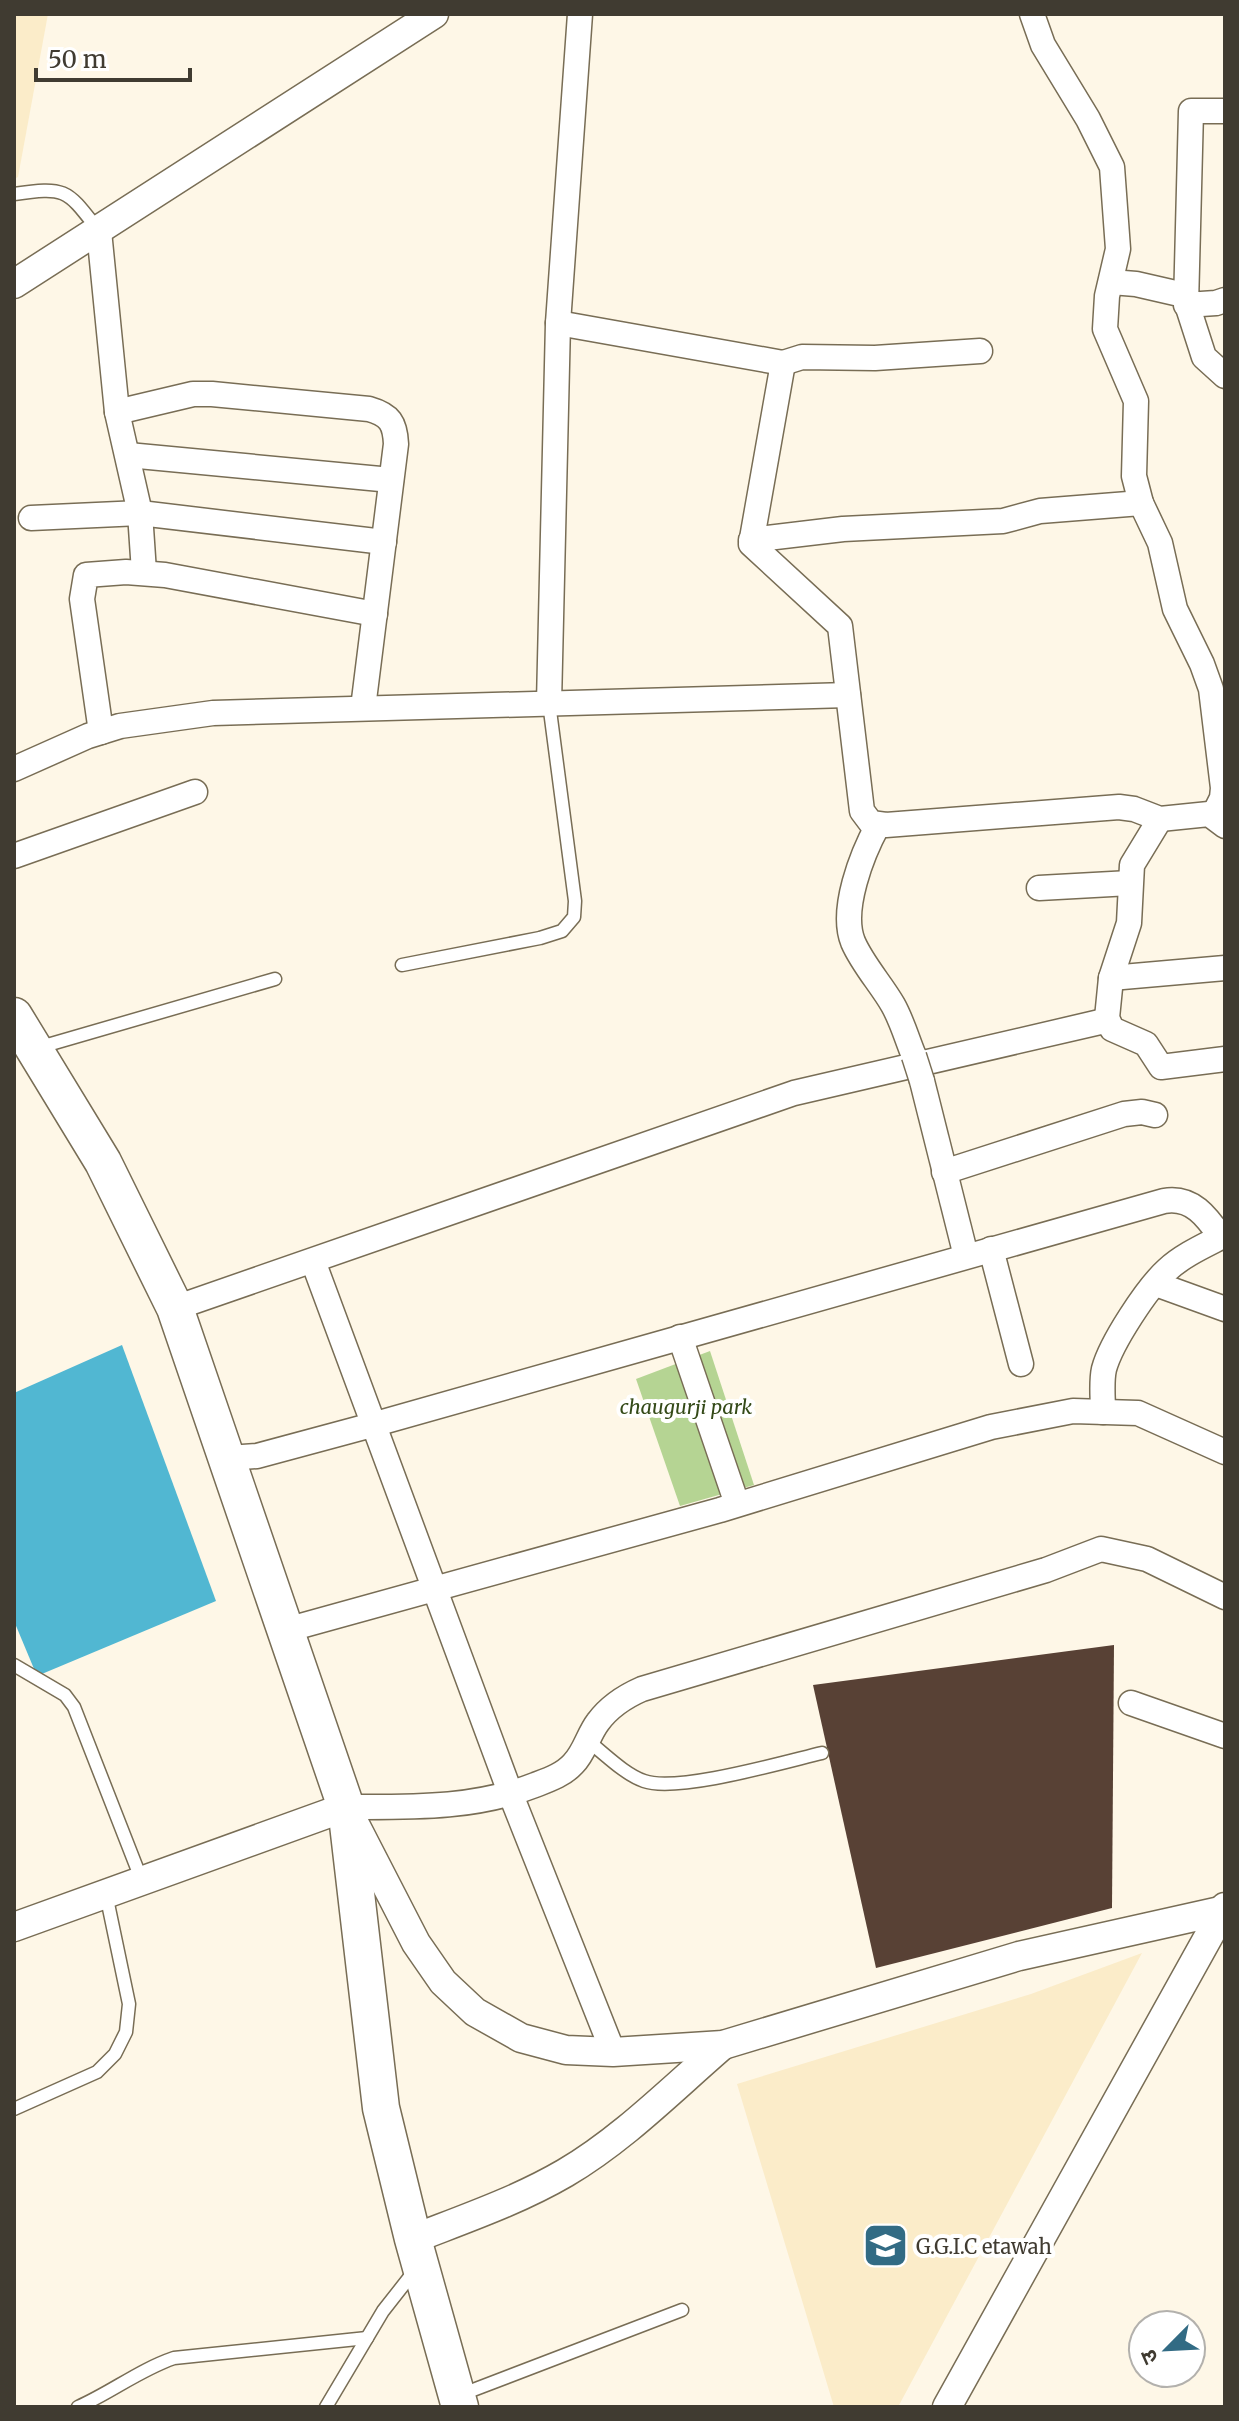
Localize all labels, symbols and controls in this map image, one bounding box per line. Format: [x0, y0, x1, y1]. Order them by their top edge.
scale bar [36, 32, 190, 82]
text: 50 m [48, 44, 107, 75]
park label: chaugurji park [620, 1394, 752, 1419]
school or university icon: G.G.I.C etawah [861, 2222, 909, 2270]
place label: G.G.I.C etawah [916, 2234, 1052, 2259]
north arrow [1127, 2309, 1207, 2389]
text: उ [1133, 2345, 1164, 2369]

